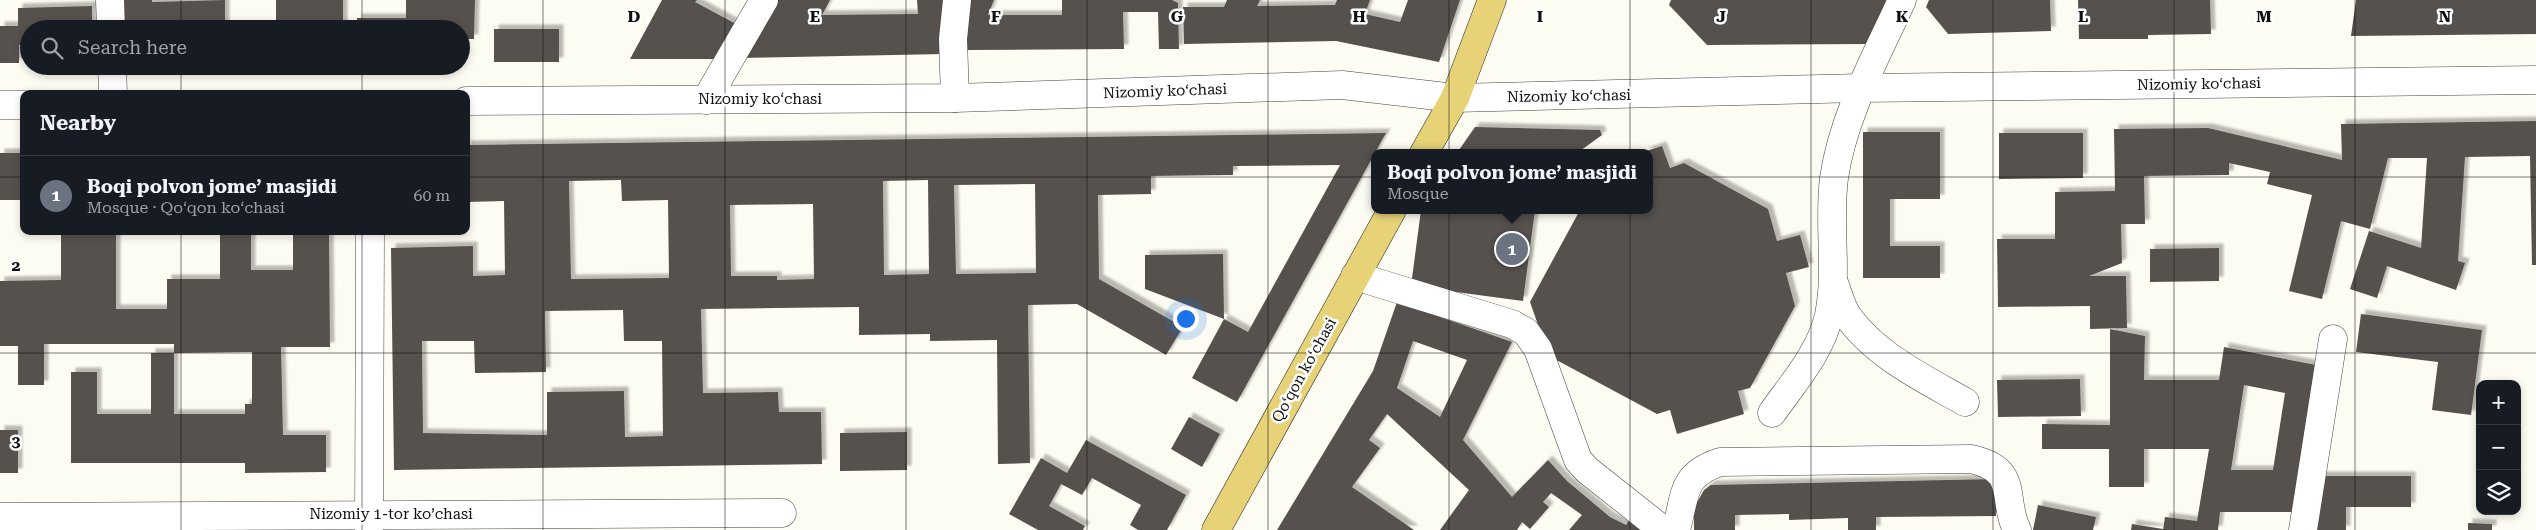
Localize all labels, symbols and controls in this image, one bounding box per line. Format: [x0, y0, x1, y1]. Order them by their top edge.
text: D [628, 7, 641, 26]
text: E [810, 7, 820, 26]
text: F [991, 7, 1001, 26]
text: G [1171, 7, 1184, 26]
text: H [1352, 7, 1366, 26]
text: I [1537, 7, 1543, 26]
text: J [1716, 7, 1726, 26]
text: K [1896, 7, 1909, 26]
text: L [2078, 7, 2088, 26]
text: M [2256, 7, 2272, 26]
text: N [2439, 7, 2451, 26]
search box [20, 20, 470, 75]
icon: search [38, 34, 66, 62]
text: Search here [78, 36, 187, 59]
street label: Nizomiy koʻchasi [2137, 74, 2261, 94]
street label: Nizomiy koʻchasi [1103, 80, 1228, 102]
street label: Nizomiy koʻchasi [1507, 86, 1631, 106]
street label: Nizomiy koʻchasi [698, 90, 822, 108]
text: Nearby [40, 111, 116, 135]
popup [1371, 149, 1653, 214]
text: Boqi polvon jome’ masjidi [1387, 161, 1637, 184]
text: Boqi polvon jome’ masjidi [87, 175, 337, 198]
text: Mosque [1387, 184, 1449, 203]
text: 1 [52, 186, 60, 205]
text: 60 m [413, 186, 450, 205]
text: Mosque · Qoʻqon koʻchasi [87, 198, 285, 217]
pin: 1 [1496, 230, 1528, 268]
text: 2 [12, 256, 21, 275]
your location [1173, 306, 1199, 332]
street label: Qoʻqon koʻchasi [1268, 314, 1340, 425]
map controls [2476, 380, 2521, 515]
button: + [2476, 380, 2521, 425]
button: − [2476, 425, 2521, 470]
text: 3 [12, 432, 21, 451]
button: layers [2476, 470, 2521, 515]
street label: Nizomiy 1-tor koʼchasi [309, 505, 473, 523]

